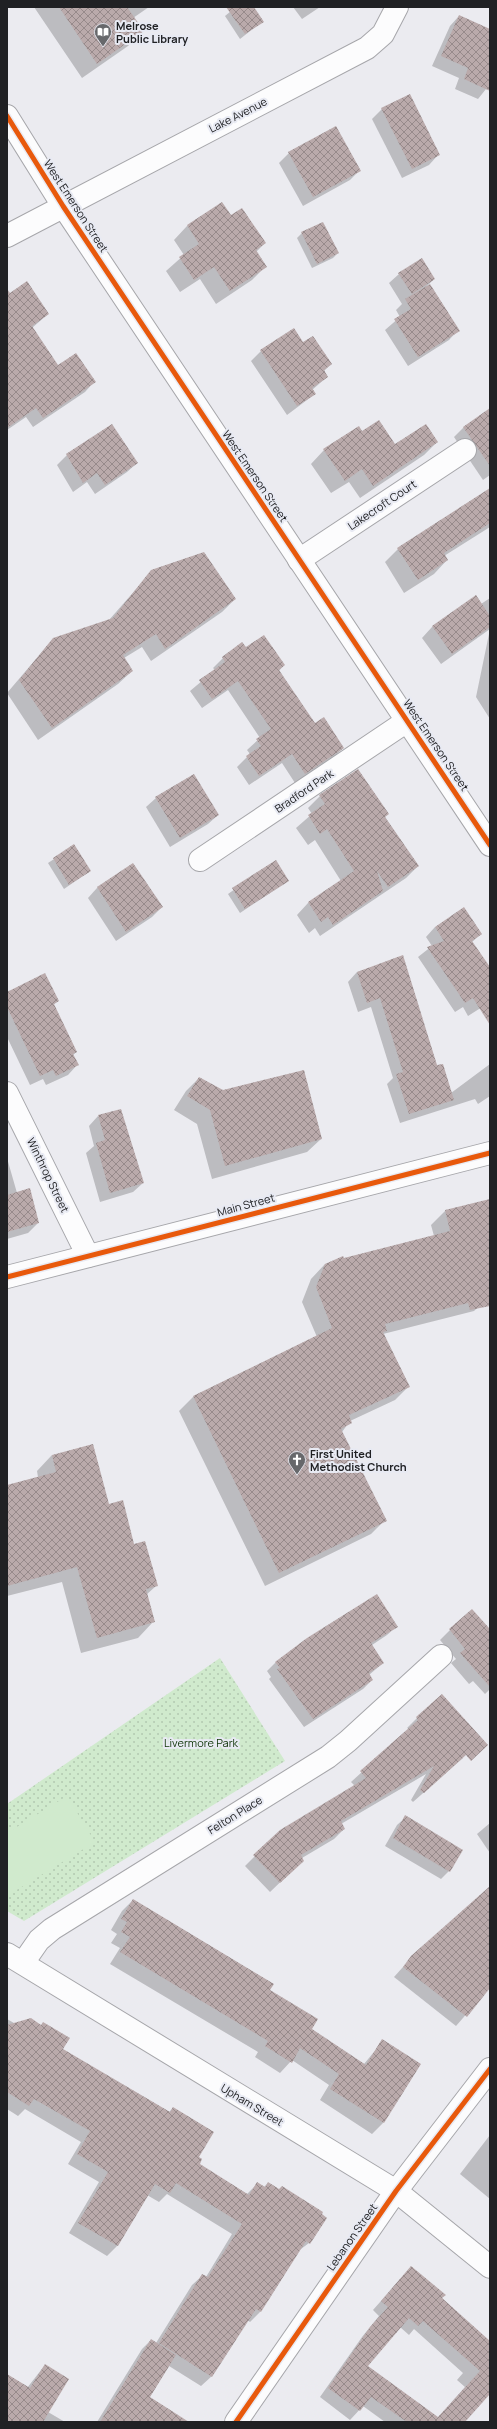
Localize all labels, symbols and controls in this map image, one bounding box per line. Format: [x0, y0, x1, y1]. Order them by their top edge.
place label: Melrose Public Library [116, 18, 189, 46]
library icon: Melrose Public Library [93, 22, 113, 47]
street label: Lake Avenue [206, 93, 270, 136]
street label: West Emerson Street [41, 157, 112, 255]
street label: West Emerson Street [219, 427, 292, 524]
street label: Lakecroft Court [344, 476, 419, 533]
street label: West Emerson Street [400, 696, 473, 793]
street label: Bradford Park [271, 765, 336, 816]
street label: Winthrop Street [24, 1135, 73, 1215]
street label: Main Street [215, 1190, 276, 1219]
place label: First United Methodist Church [310, 1446, 407, 1474]
church icon: First United Methodist Church [287, 1450, 307, 1475]
park label: Livermore Park [164, 1735, 239, 1750]
street label: Felton Place [205, 1792, 265, 1837]
street label: Upham Street [218, 2080, 286, 2129]
street label: Lebanon Street [323, 2200, 380, 2273]

